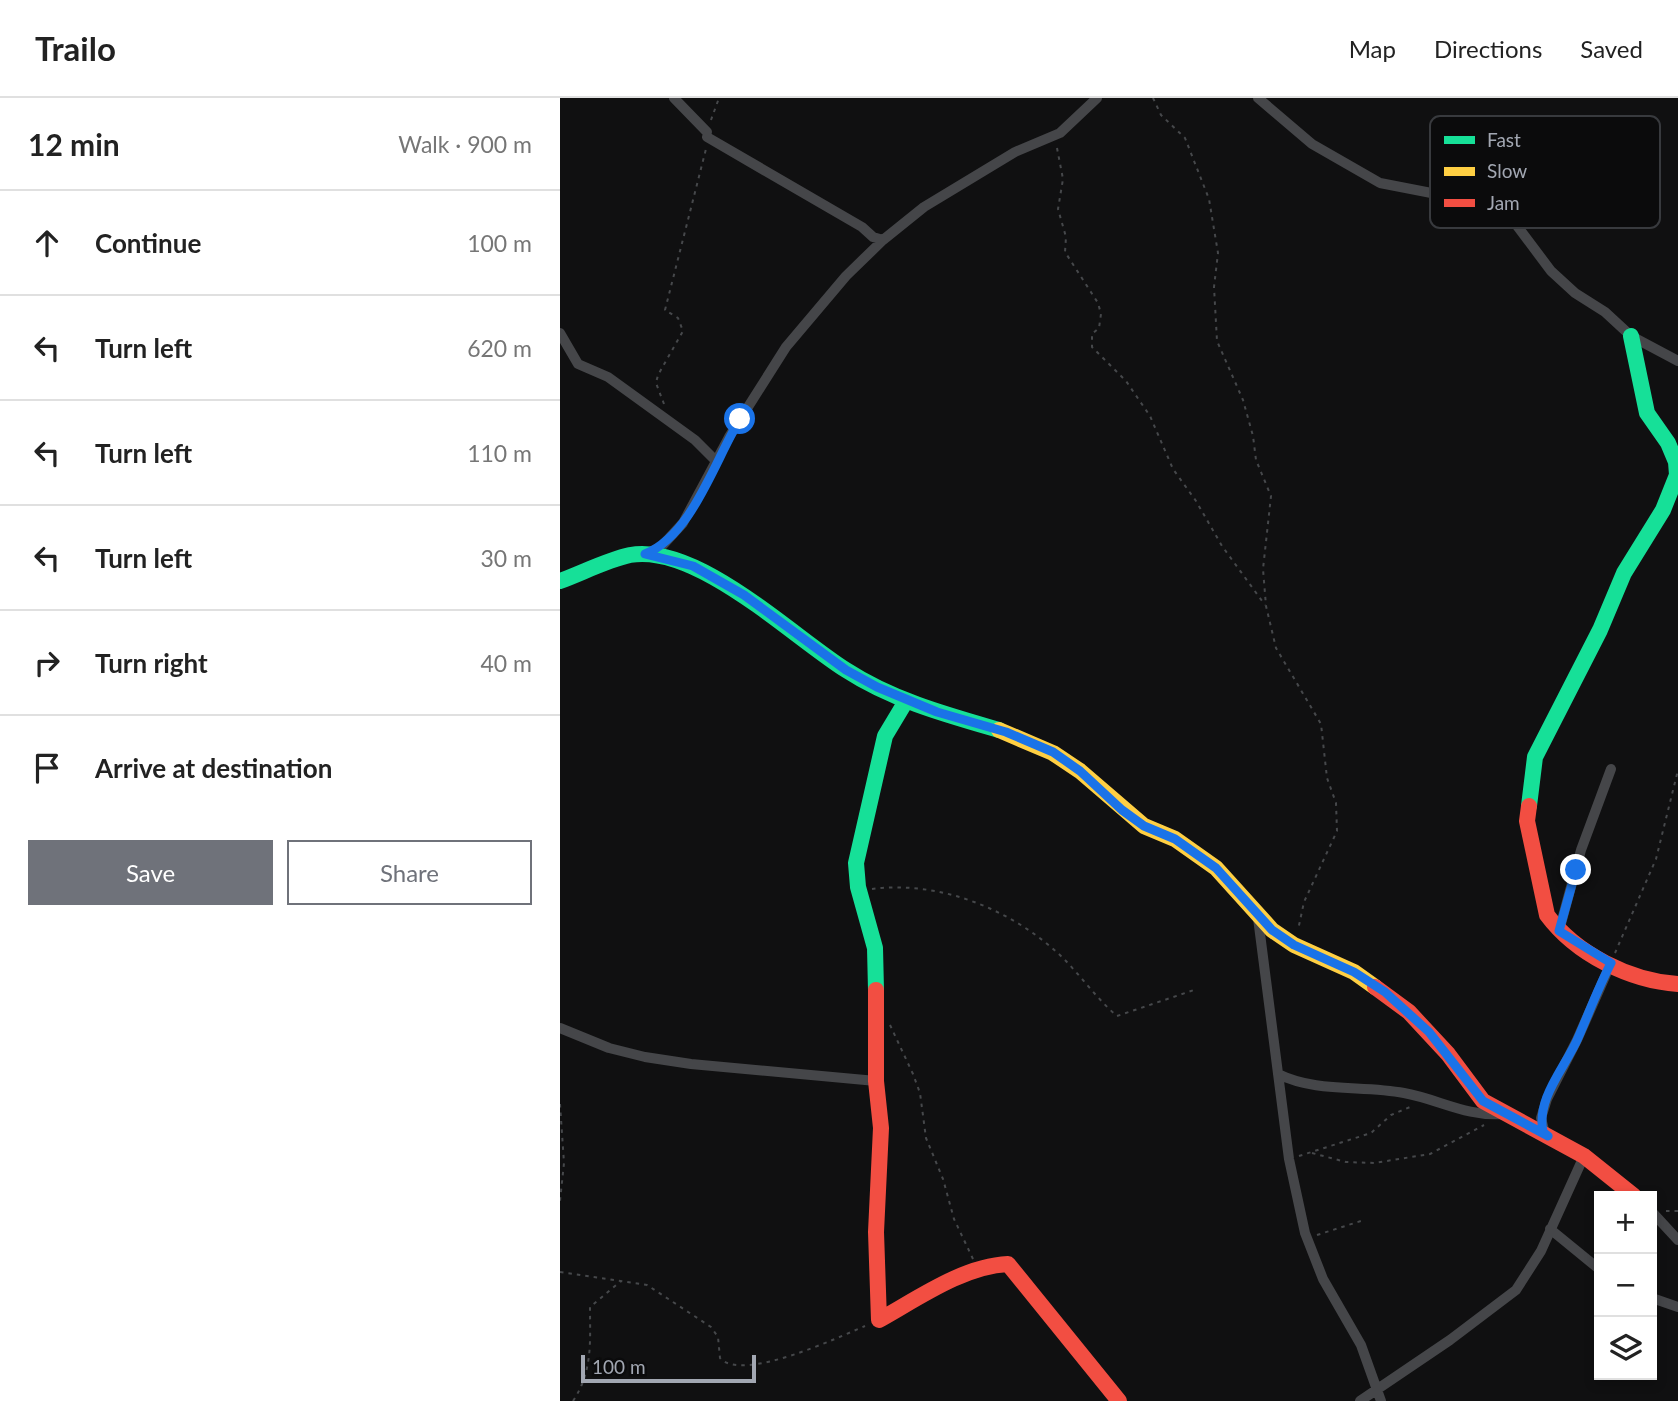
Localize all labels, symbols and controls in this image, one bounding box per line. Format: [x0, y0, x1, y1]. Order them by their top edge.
text: Trailo [35, 28, 116, 68]
text: Map [1349, 34, 1396, 63]
text: Directions [1434, 34, 1542, 63]
text: Saved [1580, 34, 1643, 63]
legend [1430, 116, 1660, 228]
text: 12 min [28, 126, 120, 162]
text: Fast [1487, 128, 1521, 151]
text: Walk · 900 m [398, 130, 532, 158]
text: Slow [1487, 159, 1527, 182]
text: Jam [1487, 191, 1520, 214]
icon: ahead [28, 224, 66, 262]
text: Continue [95, 227, 201, 259]
text: 100 m [467, 229, 532, 257]
icon: left [28, 329, 66, 367]
text: Turn left [95, 332, 192, 364]
text: 620 m [467, 334, 532, 362]
route start [724, 403, 755, 434]
icon: left [28, 434, 66, 472]
text: Turn left [95, 437, 192, 469]
text: 110 m [467, 439, 532, 467]
icon: left [28, 539, 66, 577]
text: Turn left [95, 542, 192, 574]
text: 30 m [481, 544, 532, 572]
icon: right [28, 644, 66, 682]
text: Turn right [95, 647, 208, 679]
text: 40 m [481, 649, 532, 677]
icon: arrive [28, 749, 66, 787]
text: Arrive at destination [95, 752, 332, 784]
button: Save [28, 840, 273, 905]
button: Share [287, 840, 532, 905]
route end [1560, 854, 1591, 885]
map controls [1594, 1191, 1657, 1380]
button: + [1594, 1191, 1657, 1254]
button: − [1594, 1254, 1657, 1317]
button: layers [1594, 1317, 1657, 1380]
scale bar [581, 1352, 756, 1384]
text: 100 m [592, 1355, 646, 1378]

